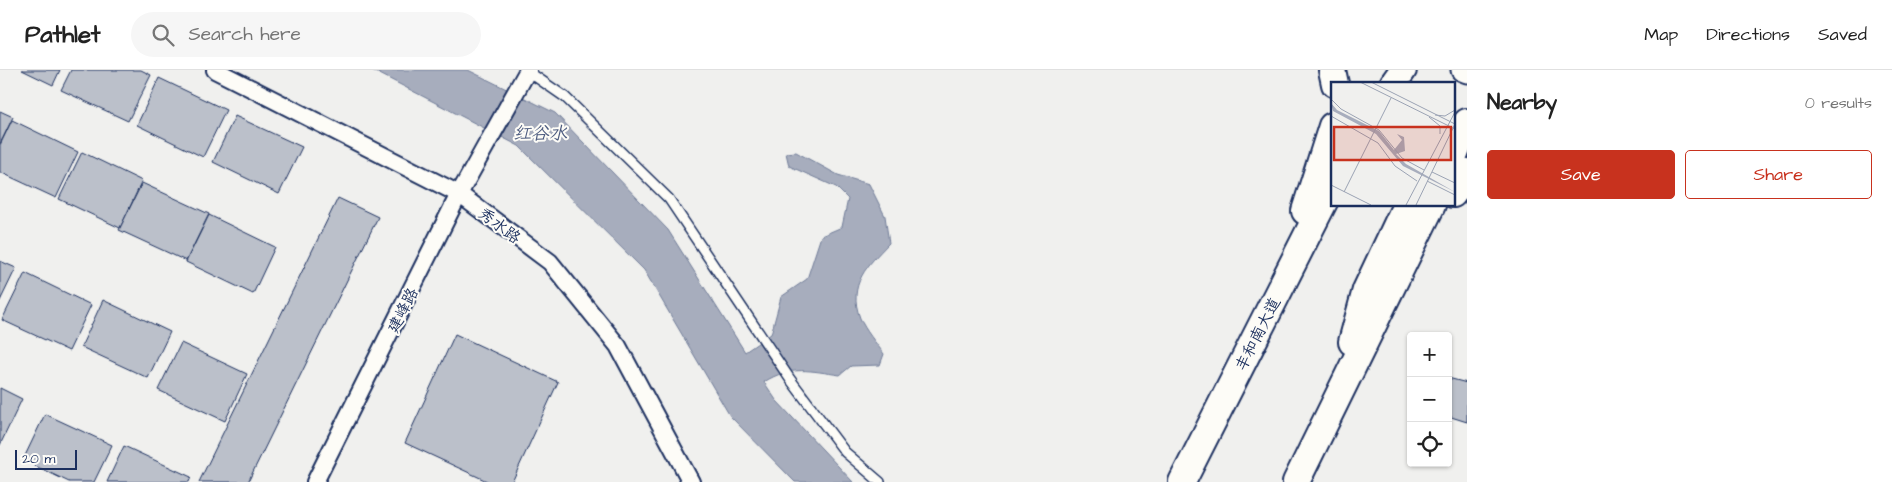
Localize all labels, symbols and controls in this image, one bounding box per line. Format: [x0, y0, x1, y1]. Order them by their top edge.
search box [131, 12, 481, 57]
text: Pathlet [25, 18, 101, 52]
icon: search [149, 21, 177, 49]
text: Search here [189, 21, 301, 48]
text: Map [1644, 22, 1678, 47]
text: Directions [1706, 22, 1790, 47]
text: Saved [1818, 22, 1867, 47]
inset map [1331, 82, 1454, 206]
text: Nearby [1487, 88, 1557, 117]
text: 0 results [1805, 92, 1872, 114]
water label: 红谷水 [513, 121, 568, 146]
button: Save [1487, 150, 1675, 199]
button: Share [1685, 150, 1872, 199]
street label: 秀水路 [474, 203, 525, 249]
street label: 建峰路 [382, 284, 424, 337]
street label: 丰和南大道 [1230, 294, 1286, 375]
map controls [1407, 332, 1452, 467]
button: + [1407, 332, 1452, 377]
button: − [1407, 377, 1452, 422]
button: locate [1407, 422, 1452, 467]
scale bar [15, 447, 78, 470]
text: 20 m [22, 449, 55, 469]

